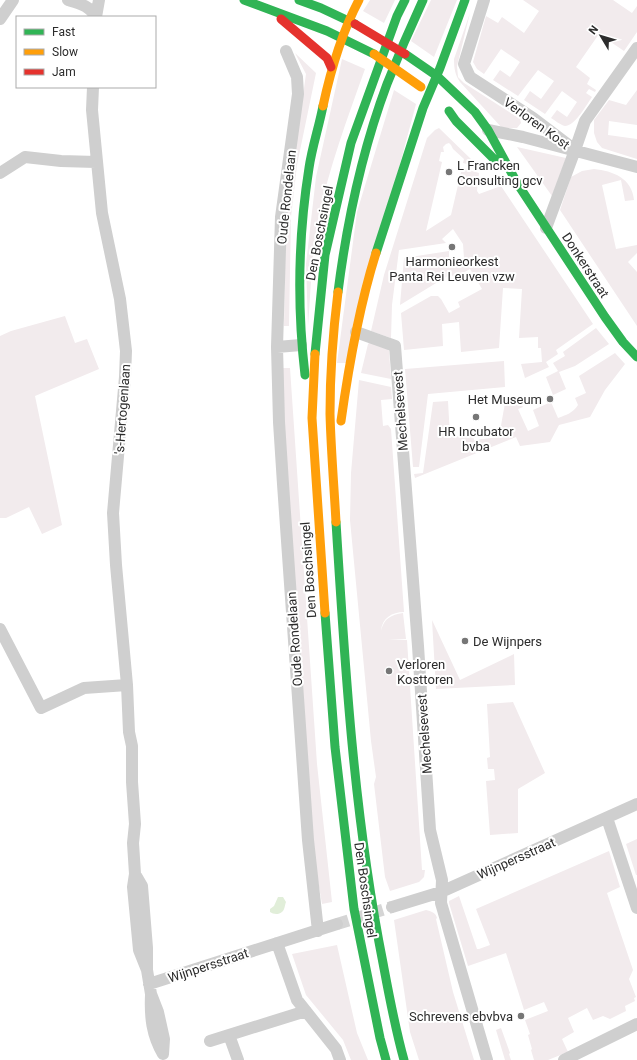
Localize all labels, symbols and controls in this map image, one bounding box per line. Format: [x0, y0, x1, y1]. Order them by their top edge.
legend [16, 16, 156, 88]
north arrow [581, 16, 621, 56]
text: N [586, 23, 601, 37]
text: Fast [52, 25, 75, 39]
text: Slow [52, 45, 78, 59]
text: Jam [52, 65, 76, 79]
street label: Verloren Kost [501, 94, 573, 152]
street label: Oude Rondelaan [274, 149, 299, 245]
place label: L Francken Consulting gcv [457, 158, 543, 188]
marker: L Francken Consulting gcv [444, 167, 454, 177]
street label: Den Boschsingel [303, 184, 336, 282]
street label: Donkerstraat [559, 230, 612, 301]
marker: Harmonieorkest Panta Rei Leuven vzw [447, 242, 457, 252]
place label: Harmonieorkest Panta Rei Leuven vzw [389, 254, 515, 284]
street label: 's-Hertogenlaan [112, 363, 133, 455]
street label: Mechelsevest [390, 371, 411, 451]
place label: Het Museum [468, 392, 542, 407]
marker: Het Museum [545, 394, 555, 404]
marker: HR Incubator bvba [471, 412, 481, 422]
place label: HR Incubator bvba [438, 424, 514, 454]
street label: Den Boschsingel [298, 521, 319, 619]
street label: Oude Rondelaan [284, 591, 305, 687]
place label: De Wijnpers [473, 634, 542, 649]
marker: De Wijnpers [460, 636, 470, 646]
place label: Verloren Kosttoren [397, 657, 453, 687]
marker: Verloren Kosttoren [384, 666, 394, 676]
street label: Mechelsevest [414, 694, 435, 774]
street label: Wijnpersstraat [475, 835, 558, 882]
street label: Den Boschsingel [351, 841, 380, 939]
street label: Wijnpersstraat [166, 945, 250, 986]
place label: Schrevens ebvbva [409, 1009, 513, 1024]
marker: Schrevens ebvbva [516, 1011, 526, 1021]

